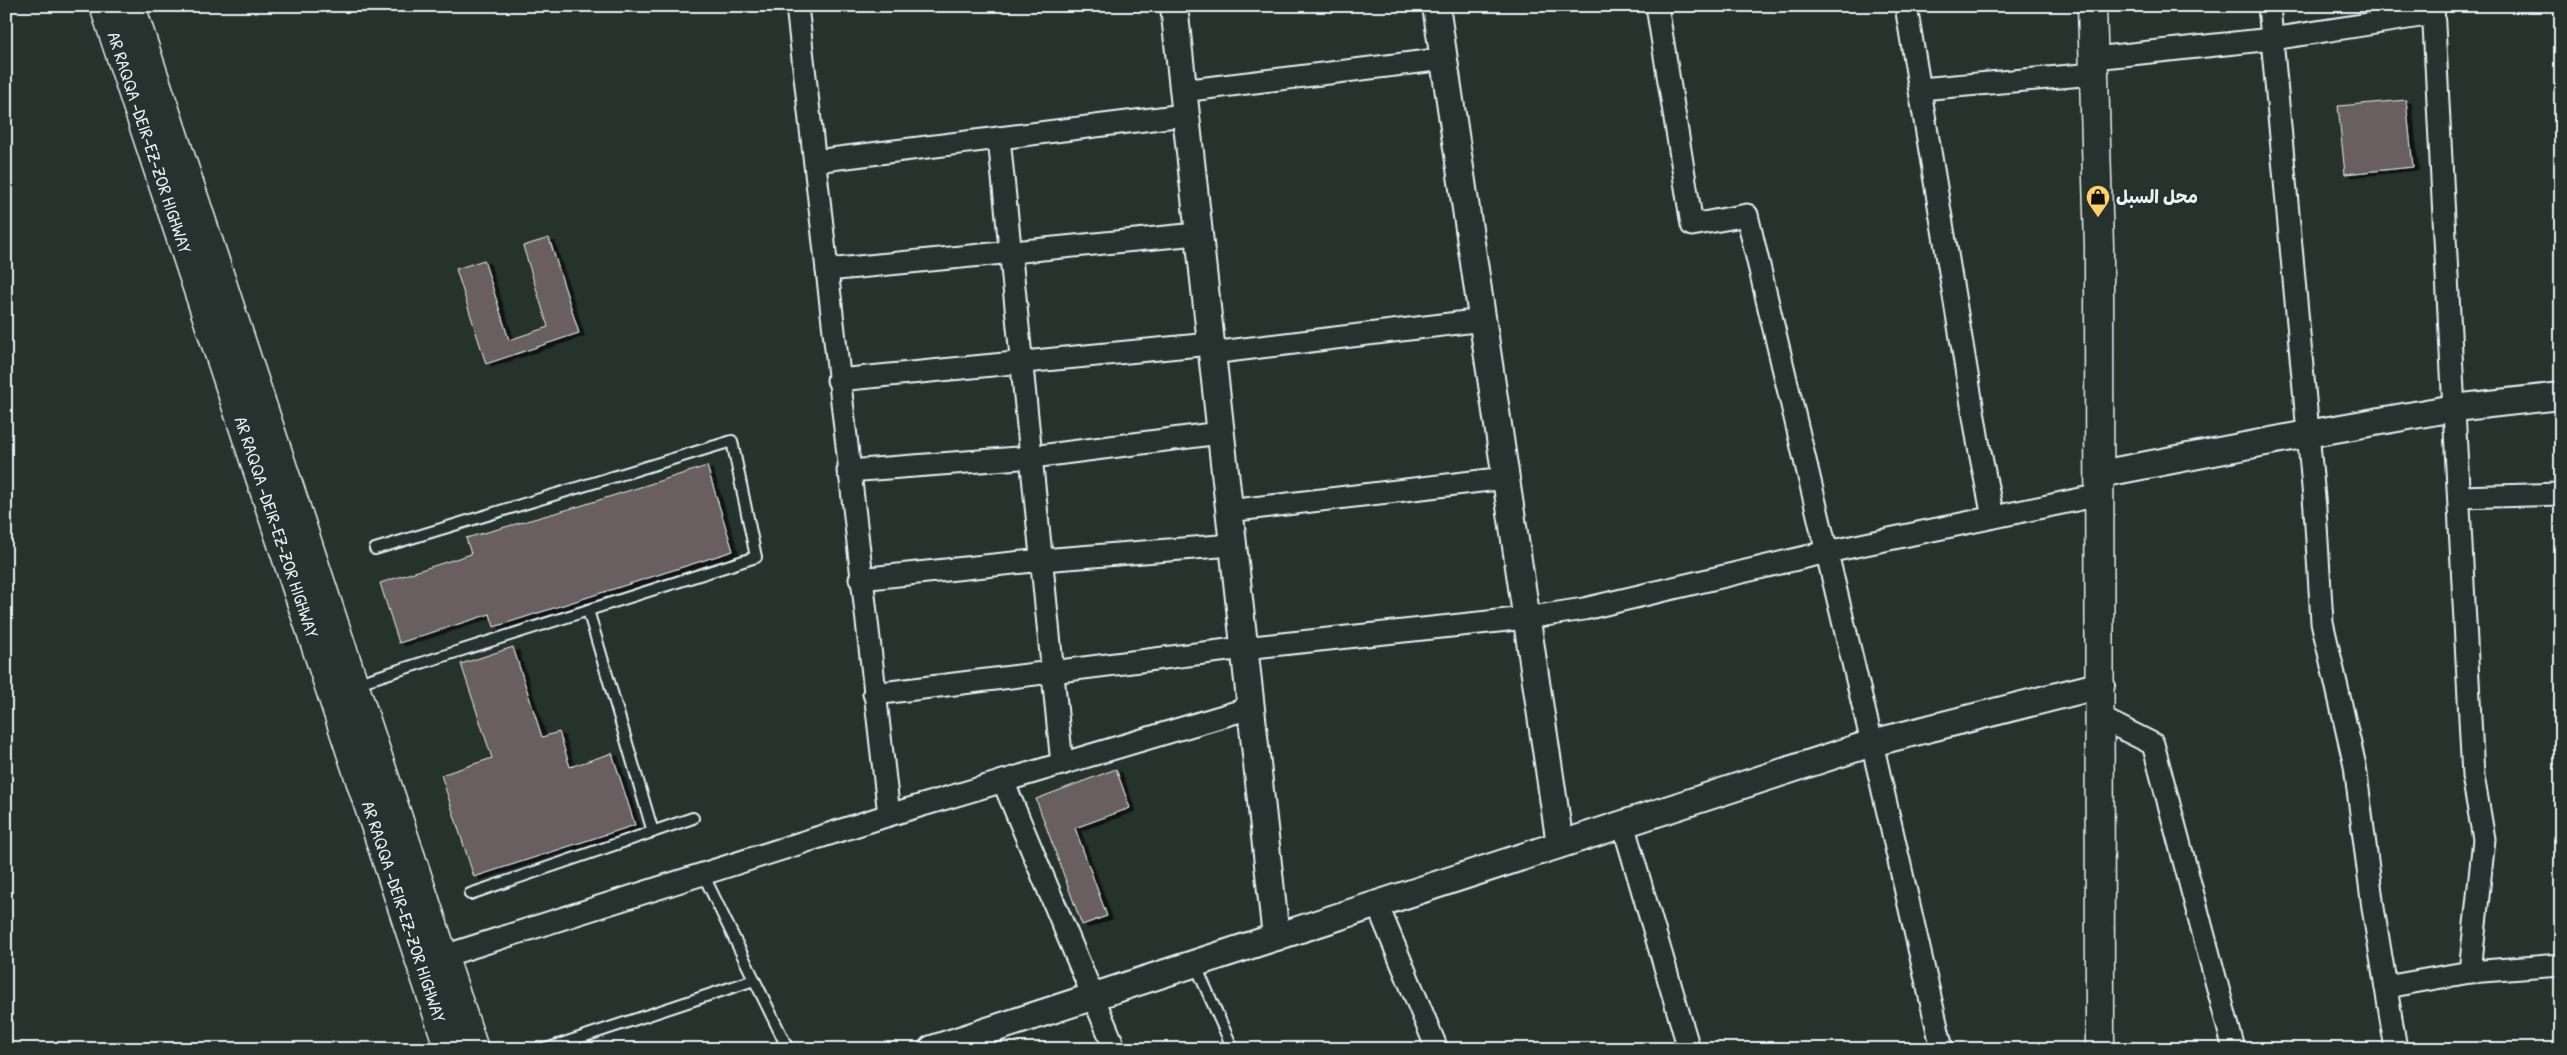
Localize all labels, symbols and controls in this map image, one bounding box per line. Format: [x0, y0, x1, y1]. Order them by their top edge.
street label: AR RAQQA -DEIR-EZ-ZOR HIGHWAY [101, 29, 198, 256]
shop icon: محل السبل [2085, 184, 2111, 218]
place label: محل السبل [2116, 184, 2198, 209]
street label: AR RAQQA -DEIR-EZ-ZOR HIGHWAY [229, 413, 325, 641]
street label: AR RAQQA -DEIR-EZ-ZOR HIGHWAY [356, 798, 452, 1025]

